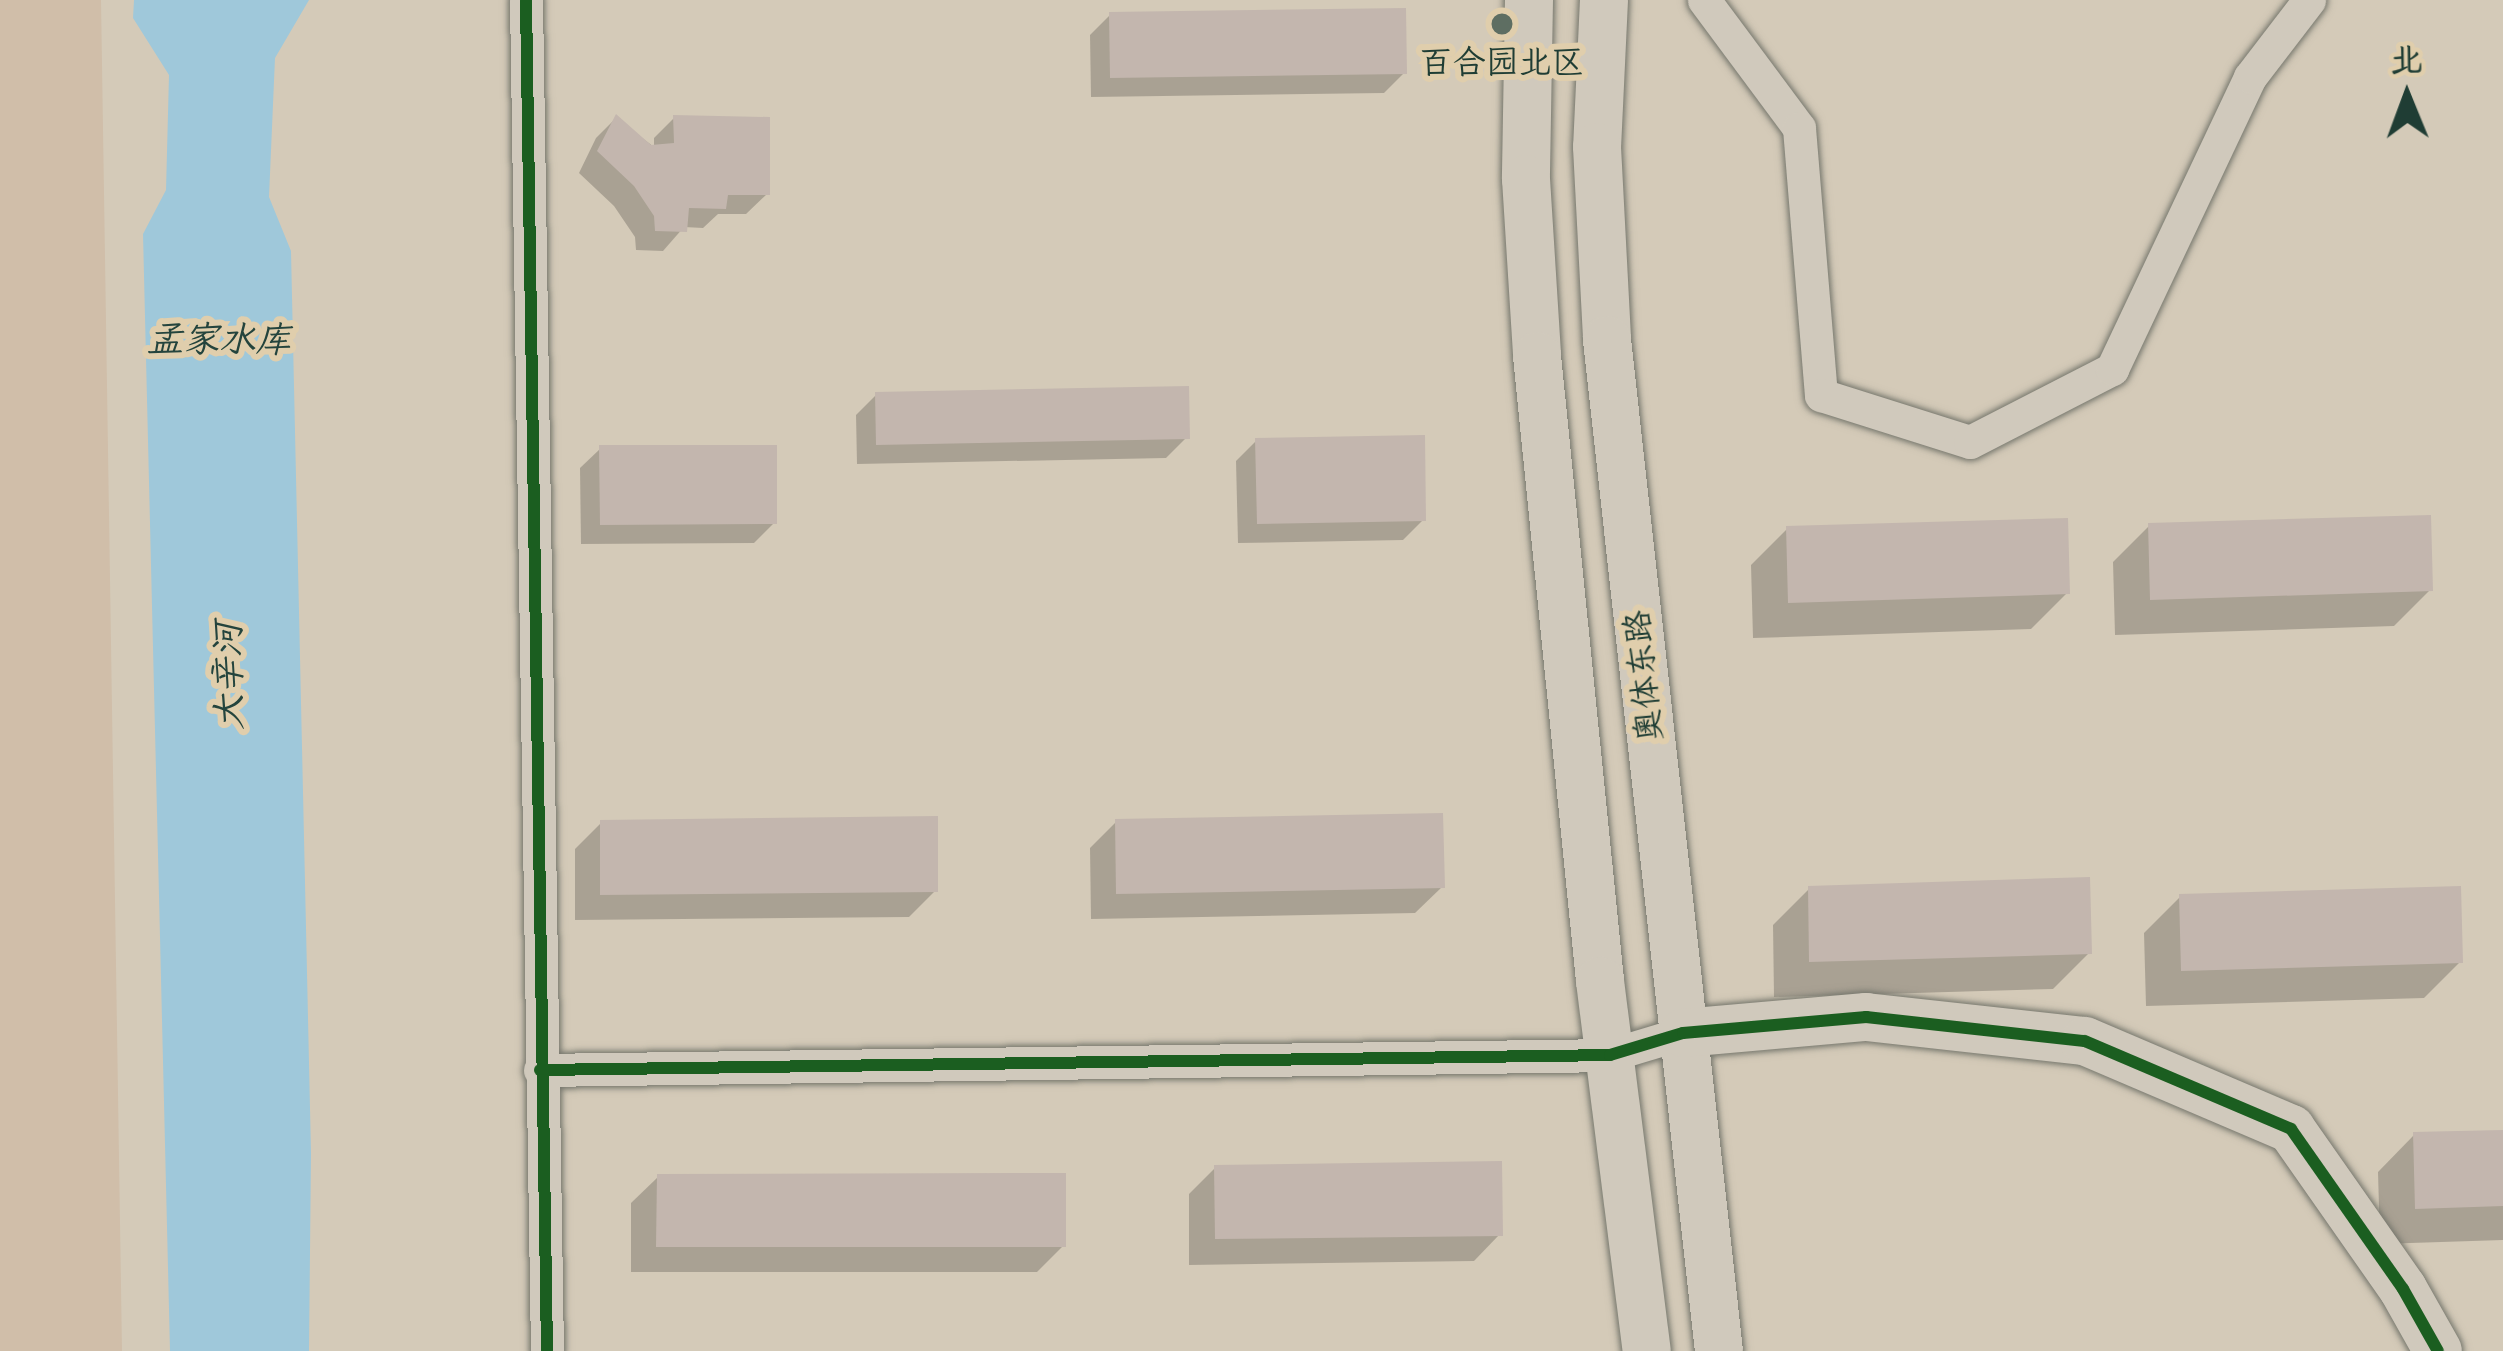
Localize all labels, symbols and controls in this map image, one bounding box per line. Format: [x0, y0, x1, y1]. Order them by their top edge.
marker: 百合园北区 [1489, 11, 1515, 37]
text: 北 [2389, 31, 2423, 89]
north arrow [2347, 36, 2467, 156]
place label: 百合园北区 [1420, 43, 1584, 83]
water label: 孟家水库 [147, 318, 291, 362]
street label: 奥体东路 [1617, 608, 1671, 744]
water label: 大辛河 [206, 622, 252, 730]

